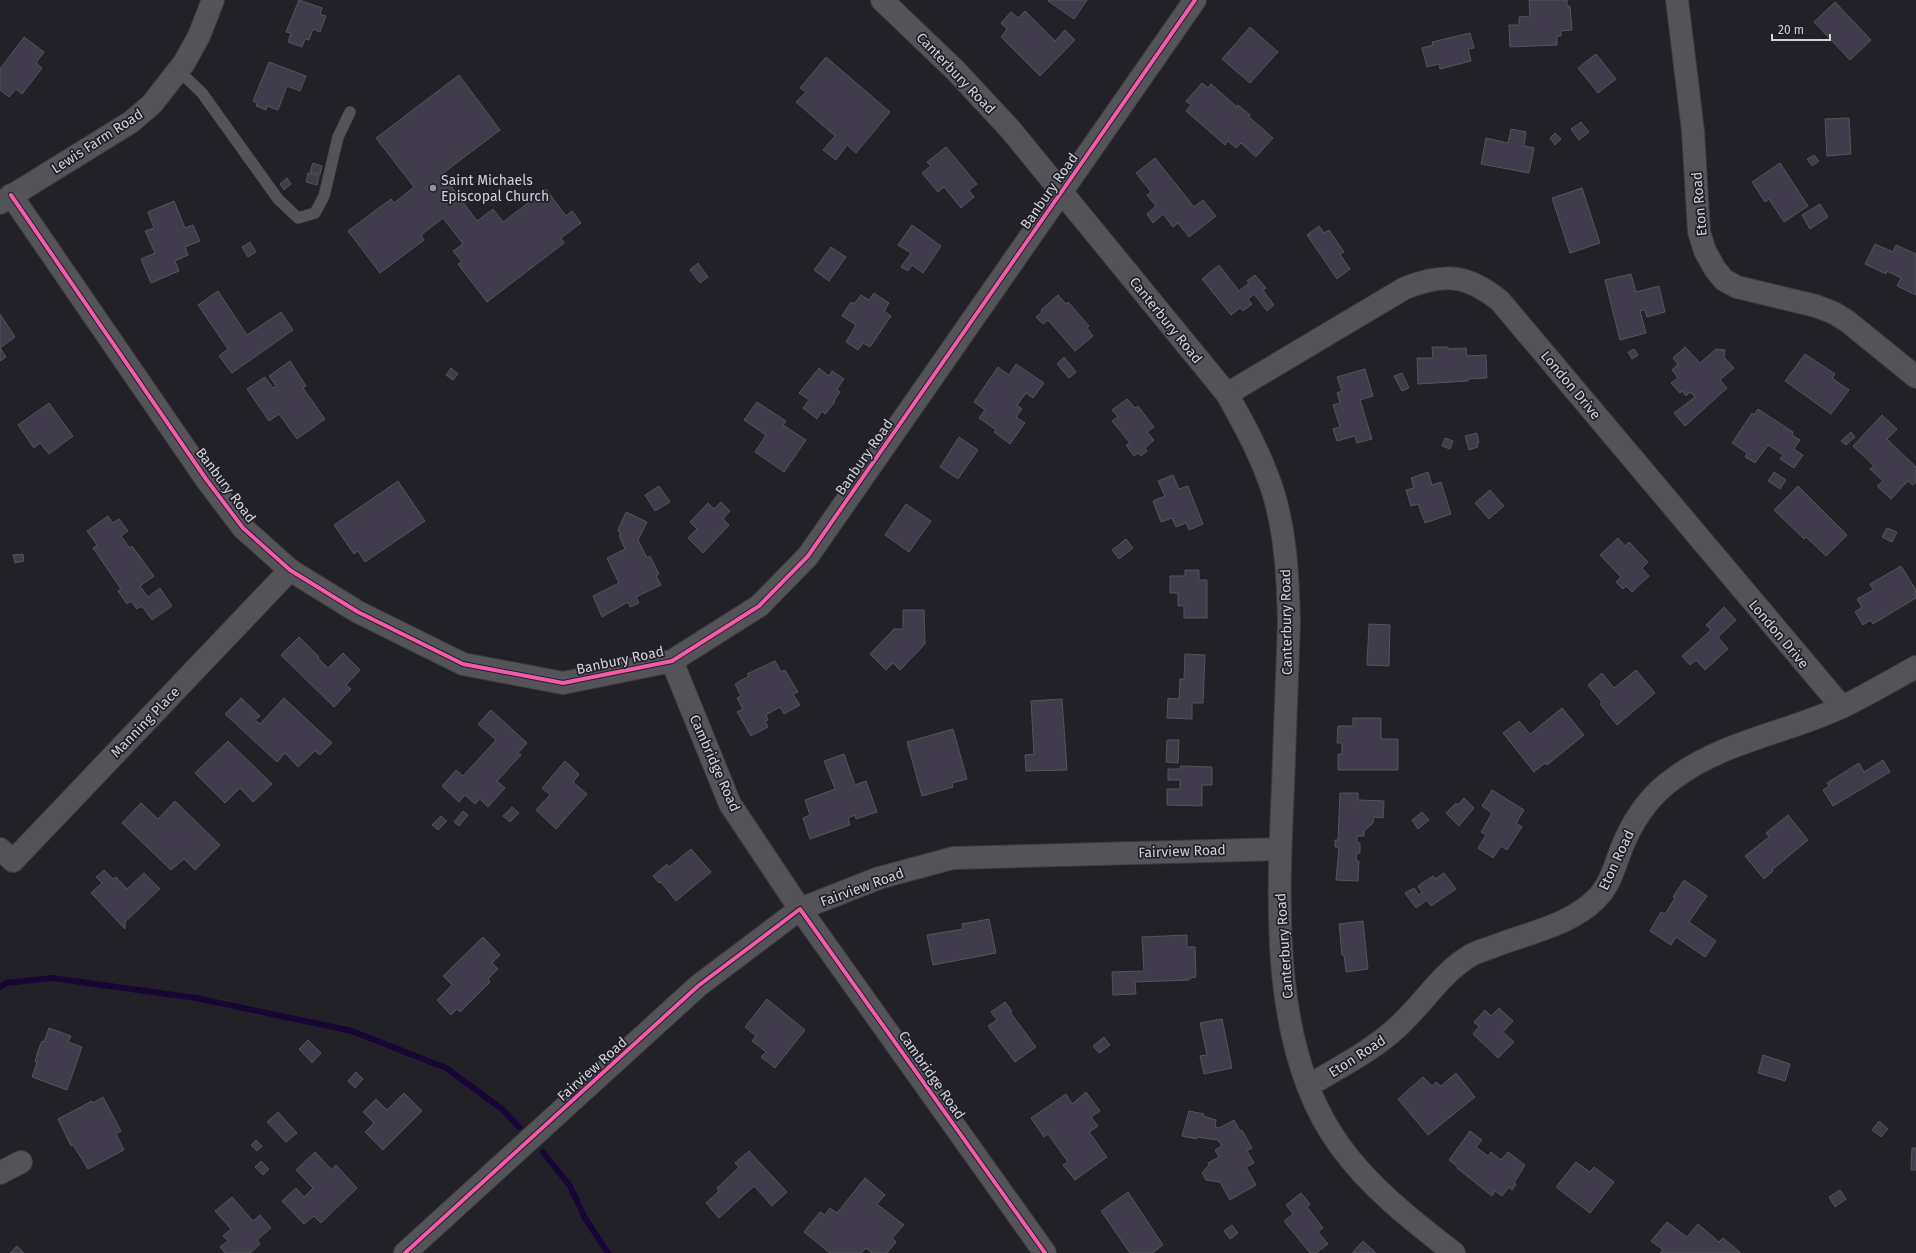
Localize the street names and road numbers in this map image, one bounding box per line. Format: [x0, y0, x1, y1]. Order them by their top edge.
street label: Canterbury Road [913, 29, 999, 117]
street label: Lewis Farm Road [48, 106, 146, 177]
street label: Banbury Road [1017, 150, 1082, 233]
street label: Eton Road [1688, 171, 1711, 237]
street label: Canterbury Road [1126, 274, 1206, 367]
street label: London Drive [1537, 348, 1604, 423]
street label: Banbury Road [832, 416, 897, 499]
street label: Banbury Road [192, 445, 259, 526]
street label: Canterbury Road [1277, 569, 1296, 675]
street label: London Drive [1745, 597, 1812, 672]
street label: Banbury Road [575, 643, 665, 678]
street label: Manning Place [107, 683, 183, 761]
street label: Cambridge Road [686, 712, 743, 814]
street label: Eton Road [1595, 827, 1638, 893]
street label: Fairview Road [1138, 841, 1226, 862]
street label: Fairview Road [818, 865, 906, 910]
street label: Canterbury Road [1272, 892, 1297, 1000]
street label: Cambridge Road [895, 1028, 968, 1123]
street label: Eton Road [1326, 1032, 1389, 1081]
street label: Fairview Road [554, 1034, 631, 1105]

